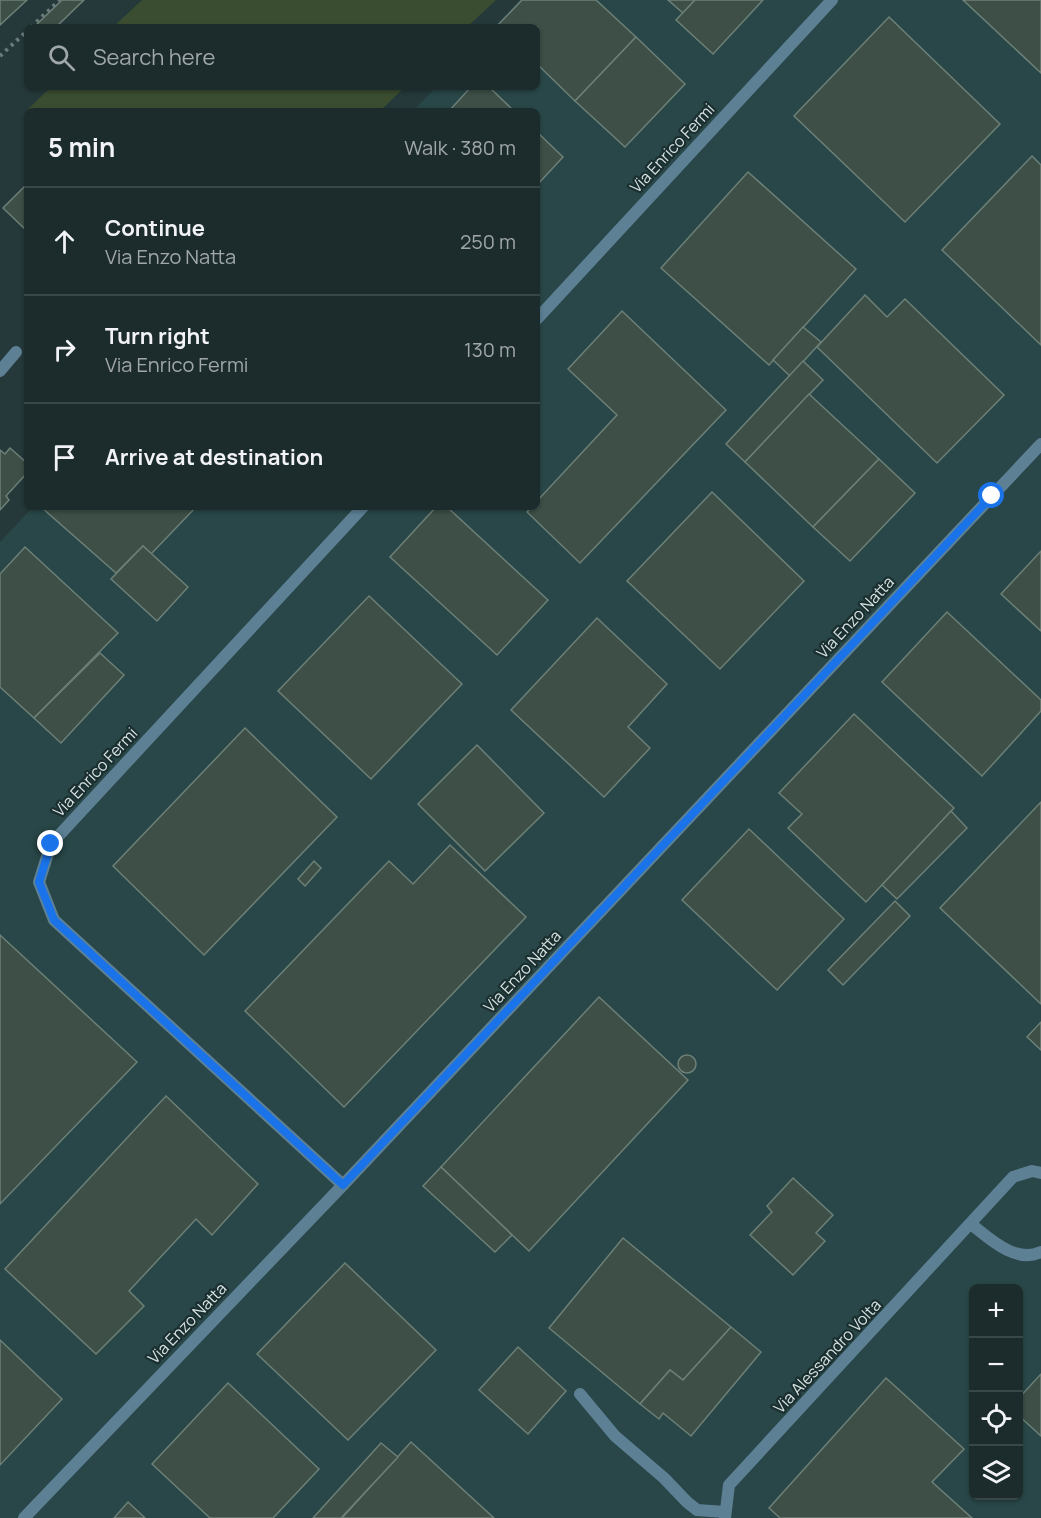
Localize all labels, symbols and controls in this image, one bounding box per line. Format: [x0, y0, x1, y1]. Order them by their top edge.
search box [24, 24, 540, 90]
icon: search [45, 41, 78, 74]
text: Search here [93, 42, 215, 72]
street label: Via Enrico Fermi [625, 99, 719, 197]
text: 5 min [48, 129, 115, 165]
text: Walk · 380 m [404, 134, 516, 161]
text: Continue [105, 213, 205, 243]
icon: ahead [48, 225, 81, 258]
text: 250 m [460, 228, 516, 255]
text: Via Enzo Natta [105, 243, 236, 270]
text: Turn right [105, 321, 210, 351]
icon: right [48, 333, 81, 366]
text: 130 m [464, 336, 516, 363]
text: Via Enrico Fermi [105, 351, 249, 378]
icon: arrive [48, 441, 81, 474]
text: Arrive at destination [105, 442, 323, 472]
route start [978, 482, 1004, 508]
street label: Via Enzo Natta [811, 571, 899, 663]
street label: Via Enrico Fermi [48, 723, 142, 821]
route end [37, 830, 63, 856]
street label: Via Enzo Natta [478, 925, 566, 1017]
street label: Via Enzo Natta [143, 1278, 231, 1368]
map controls [969, 1284, 1023, 1500]
button: + [969, 1284, 1023, 1338]
street label: Via Alessandro Volta [768, 1294, 886, 1418]
button: − [969, 1338, 1023, 1392]
button: locate [969, 1392, 1023, 1446]
button: layers [969, 1446, 1023, 1500]

